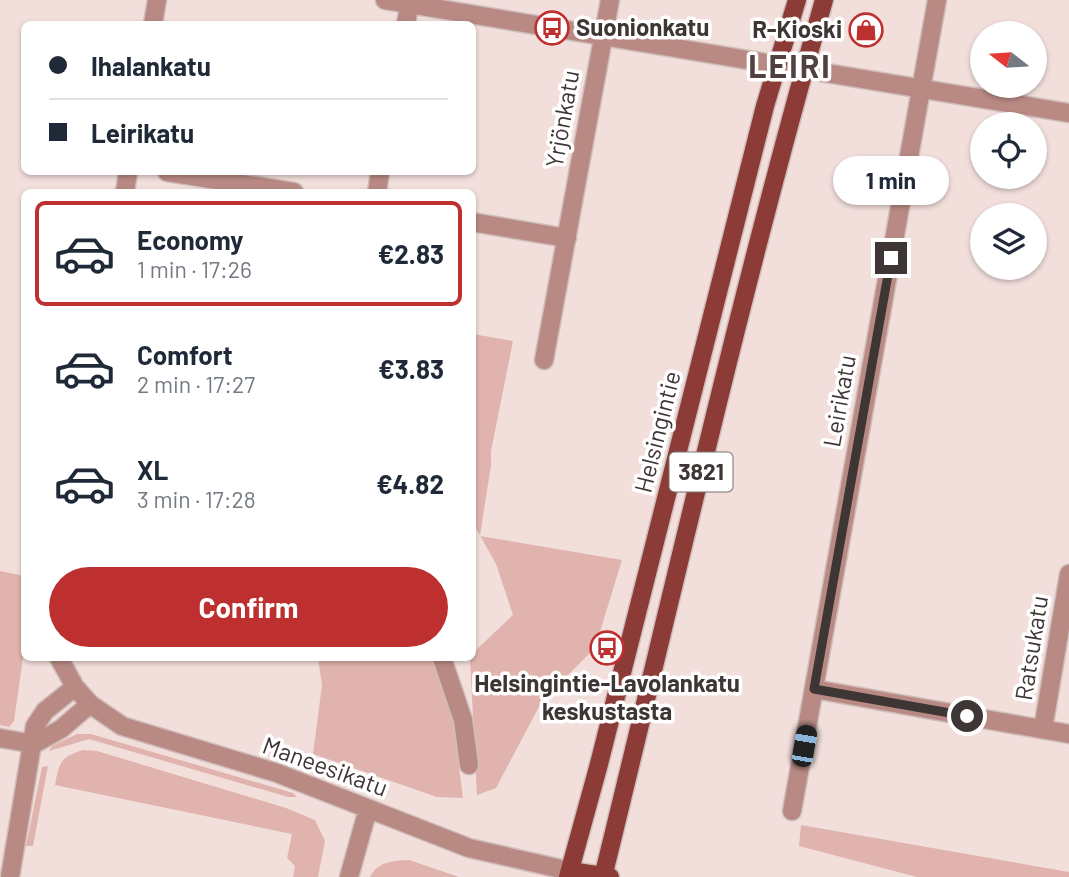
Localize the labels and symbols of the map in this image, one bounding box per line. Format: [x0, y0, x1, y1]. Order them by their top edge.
bus stop icon: Suonionkatu [533, 9, 571, 47]
shop icon: R-Kioski [847, 11, 885, 49]
place label: Suonionkatu [576, 12, 709, 41]
place label: R-Kioski [752, 14, 842, 43]
north arrow [970, 21, 1046, 98]
district label: LEIRI [748, 46, 832, 84]
street label: Yrjönkatu [539, 68, 584, 170]
callout: 1 min [833, 156, 949, 205]
route end [875, 242, 907, 274]
street label: Leirikatu [816, 352, 861, 449]
street label: Helsingintie [627, 368, 686, 495]
road number: 3821 [670, 452, 732, 492]
street label: Ratsukatu [1008, 593, 1053, 702]
bus stop icon: Helsingintie-Lavolankatu keskustasta [588, 629, 626, 667]
place label: Helsingintie-Lavolankatu keskustasta [474, 668, 740, 725]
route start [951, 700, 983, 732]
car [791, 723, 818, 769]
street label: Maneesikatu [259, 730, 392, 802]

